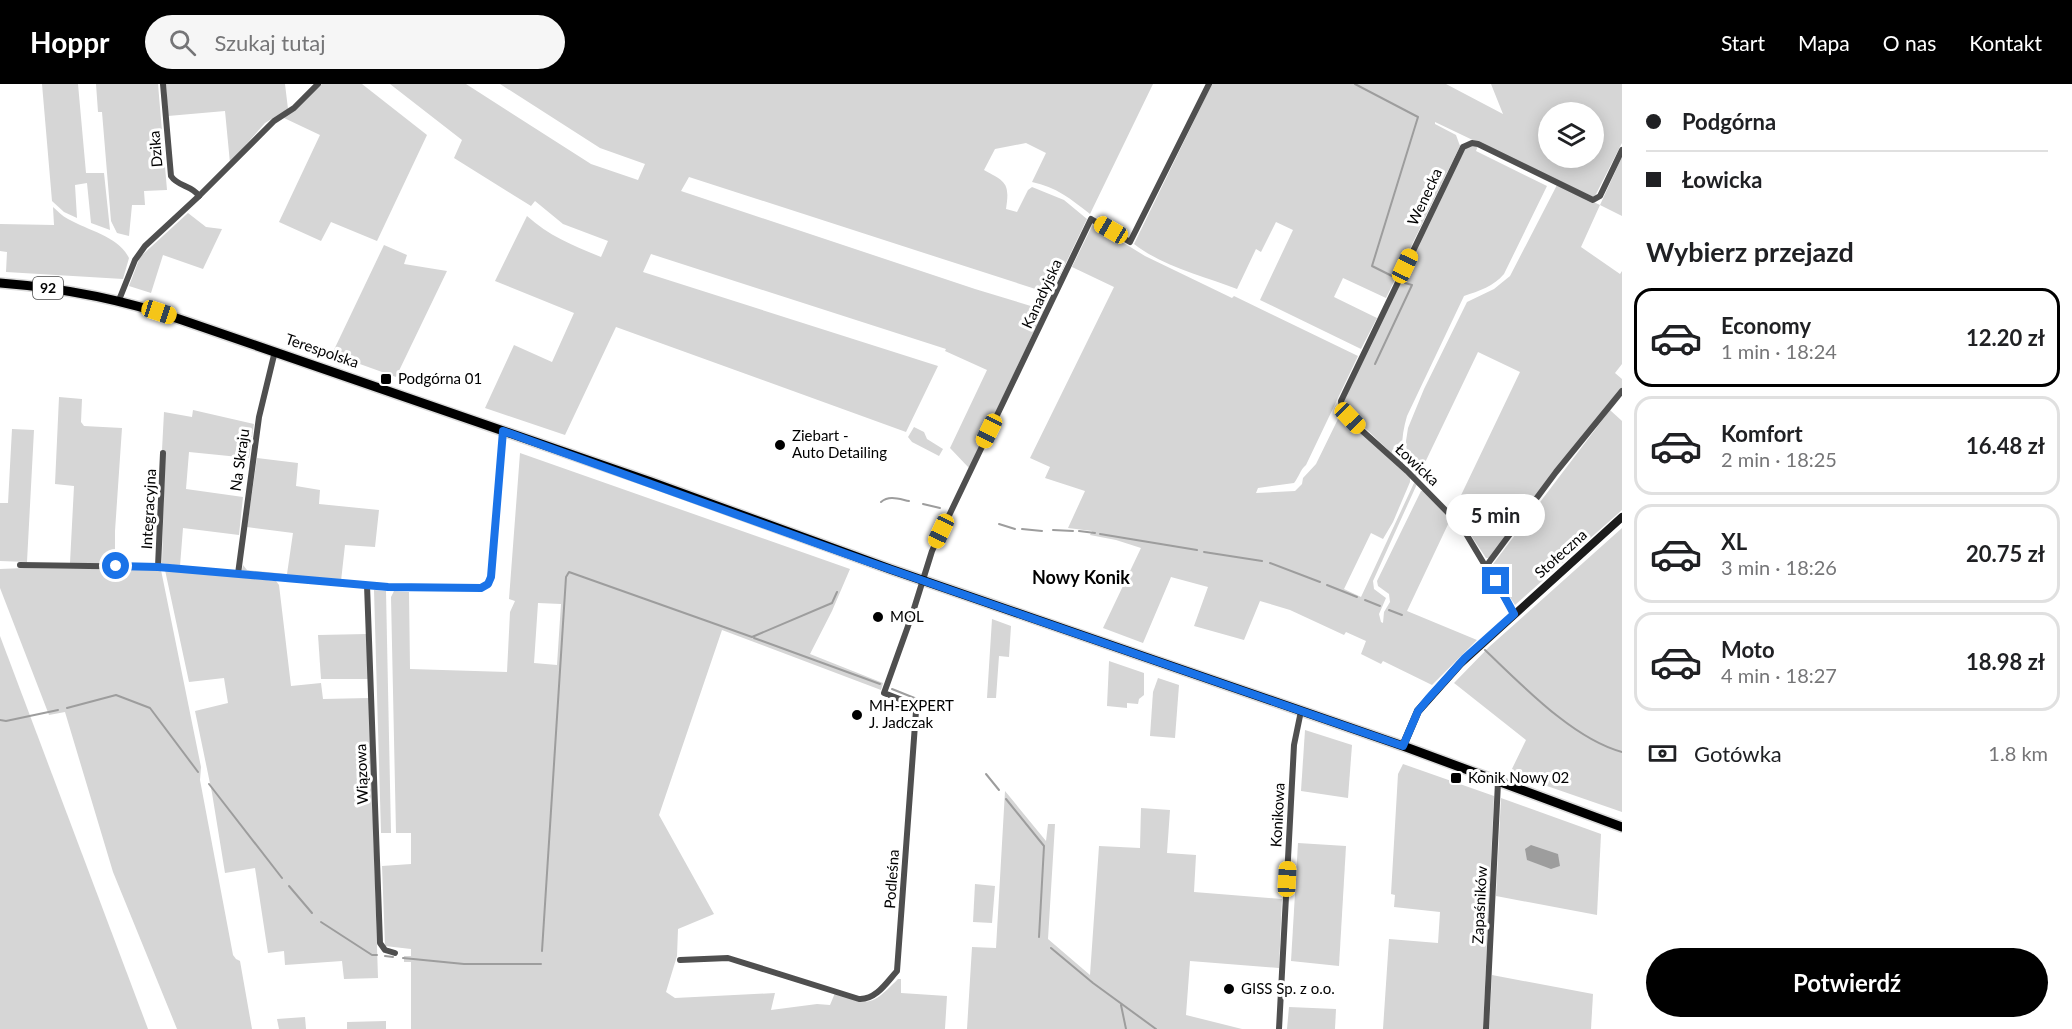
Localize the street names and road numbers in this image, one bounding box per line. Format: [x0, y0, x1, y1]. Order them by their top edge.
street label: Dzika [144, 130, 166, 168]
street label: Wenecka [1403, 165, 1445, 228]
street label: Kanadyjska [1017, 256, 1065, 331]
road number: 92 [33, 277, 63, 299]
street label: Terespolska [283, 329, 361, 371]
street label: Na Skraju [226, 427, 252, 492]
street label: Łowicka [1392, 439, 1443, 489]
street label: Integracyjna [137, 468, 159, 550]
street label: Stołeczna [1531, 525, 1590, 581]
street label: Wiązowa [351, 743, 371, 805]
street label: Konikowa [1266, 782, 1288, 848]
street label: Podleśna [880, 849, 902, 909]
street label: Zapaśników [1468, 865, 1490, 944]

